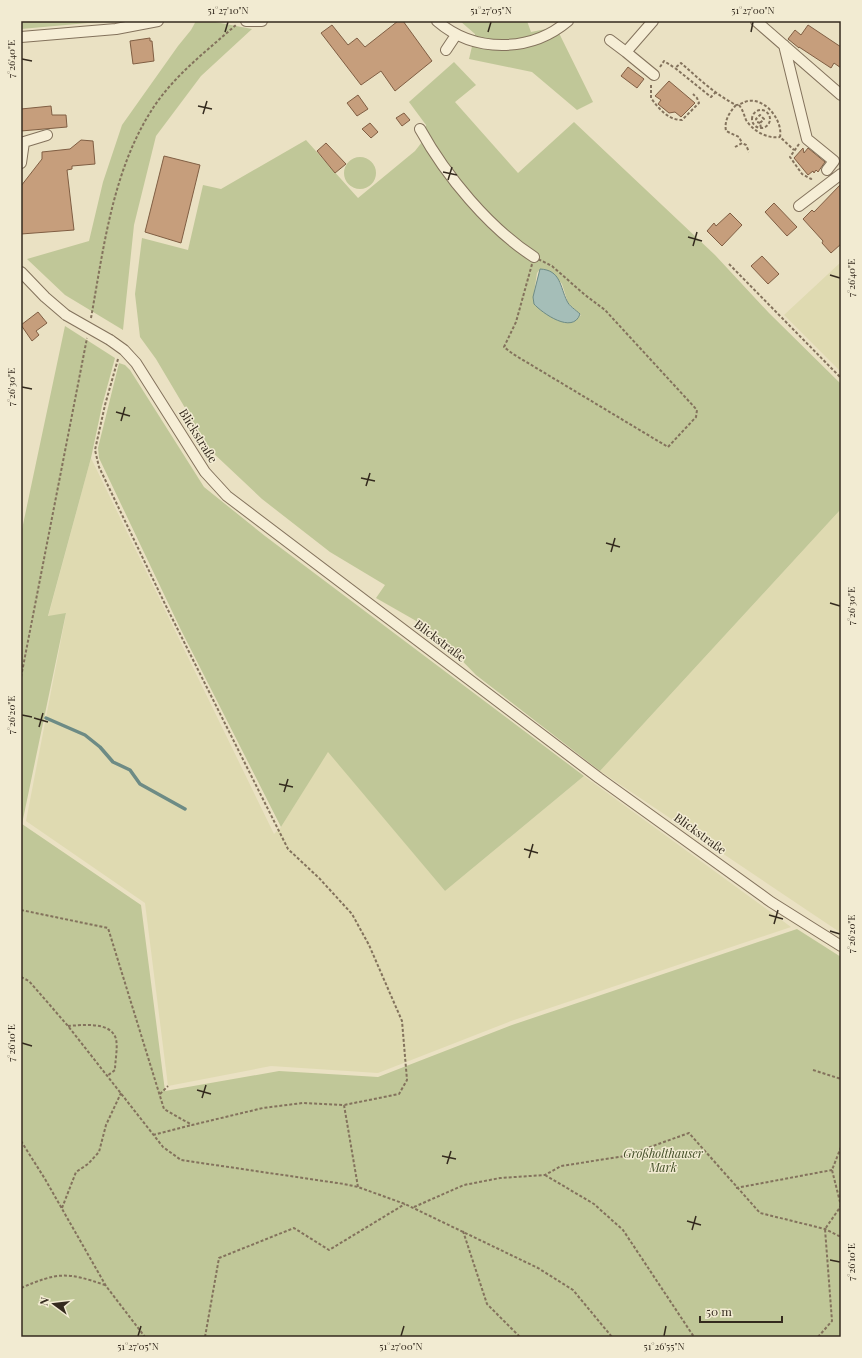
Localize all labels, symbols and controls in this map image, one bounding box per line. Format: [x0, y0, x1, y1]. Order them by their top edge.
text: 51°27'10"N [207, 3, 249, 17]
text: 51°27'05"N [470, 3, 512, 17]
text: 51°27'00"N [731, 3, 775, 17]
text: 7°26'40"E [4, 40, 18, 78]
text: 7°26'40"E [844, 259, 858, 297]
text: 7°26'30"E [4, 368, 18, 406]
street label: Blickstraße [176, 405, 222, 465]
text: 7°26'30"E [844, 587, 858, 625]
street label: Blickstraße [412, 616, 470, 665]
text: 7°26'20"E [4, 696, 18, 734]
street label: Blickstraße [671, 809, 730, 858]
text: 7°26'20"E [844, 915, 858, 953]
text: 7°26'10"E [4, 1024, 18, 1062]
park label: Großholthauser Mark [623, 1145, 704, 1175]
text: 7°26'10"E [844, 1243, 858, 1281]
north arrow [34, 1284, 74, 1324]
text: N [36, 1295, 52, 1307]
scale bar [700, 1298, 782, 1324]
text: 50 m [706, 1303, 732, 1319]
text: 51°27'05"N [117, 1339, 159, 1353]
text: 51°27'00"N [379, 1339, 423, 1353]
text: 51°26'55"N [644, 1339, 684, 1353]

